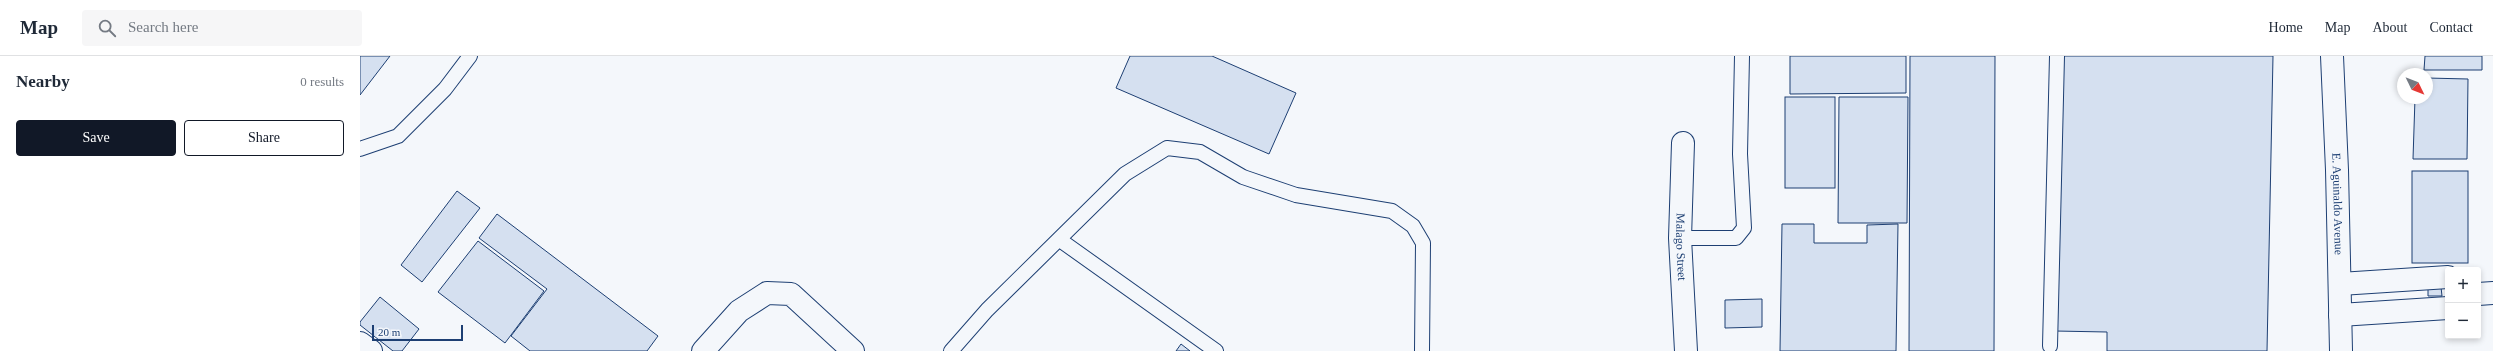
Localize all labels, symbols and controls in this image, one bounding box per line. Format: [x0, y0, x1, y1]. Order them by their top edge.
search box [82, 10, 362, 46]
text: Map [20, 17, 58, 38]
icon: search [96, 17, 118, 39]
text: Search here [128, 19, 198, 35]
text: Home [2269, 20, 2303, 35]
text: Map [2325, 20, 2350, 35]
text: About [2372, 20, 2407, 35]
text: Contact [2429, 20, 2473, 35]
north arrow [2397, 68, 2433, 104]
text: Nearby [16, 72, 70, 91]
text: 0 results [300, 74, 344, 89]
button: Save [16, 120, 176, 156]
button: Share [184, 120, 344, 156]
street label: E. Aguinaldo Avenue [2329, 153, 2346, 255]
street label: Malago Street [1673, 213, 1689, 282]
map controls [2445, 267, 2481, 339]
button: + [2445, 267, 2481, 303]
button: − [2445, 303, 2481, 339]
scale bar [372, 323, 463, 342]
text: 20 m [378, 326, 400, 338]

